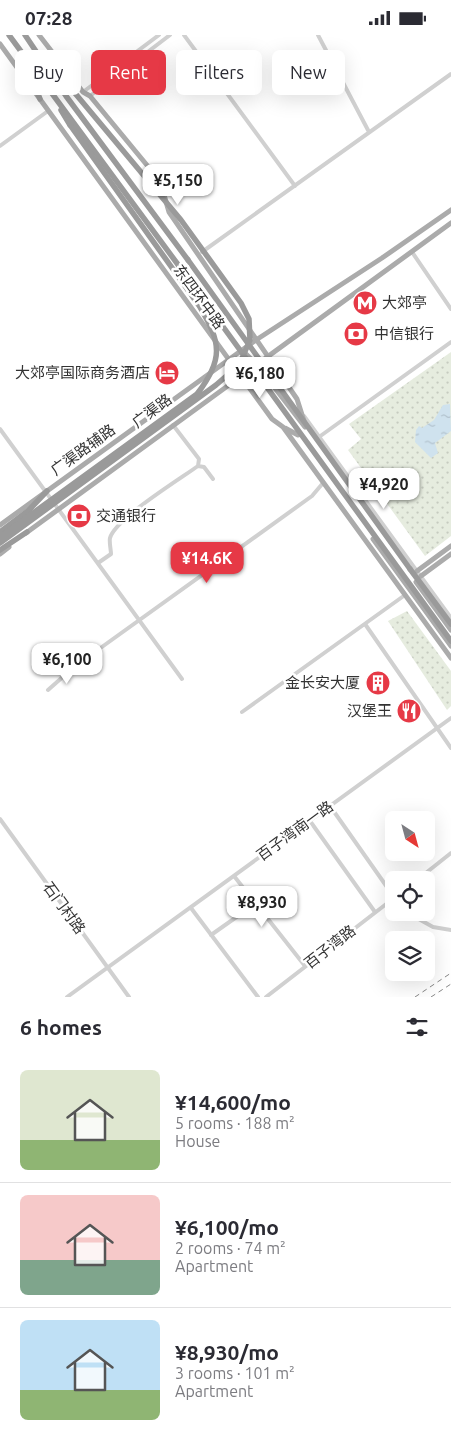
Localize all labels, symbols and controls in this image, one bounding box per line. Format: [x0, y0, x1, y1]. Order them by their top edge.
text: 07:28 [25, 7, 73, 29]
chip: Buy [15, 50, 81, 95]
chip: Rent [91, 50, 166, 95]
chip: Filters [176, 50, 262, 95]
chip: New [272, 50, 345, 95]
pin: ¥5,150 [137, 163, 219, 206]
text: ¥5,150 [153, 171, 203, 189]
street label: 东四环中路 [170, 261, 228, 332]
metro station icon: 大郊亭 [352, 290, 378, 316]
place label: 大郊亭 [382, 294, 427, 311]
bank icon: 中信银行 [343, 321, 369, 347]
place label: 中信银行 [374, 325, 434, 342]
pin: ¥6,180 [219, 357, 301, 399]
hotel icon: 大郊亭国际商务酒店 [154, 360, 180, 386]
place label: 大郊亭国际商务酒店 [15, 364, 150, 381]
text: ¥6,180 [235, 364, 285, 382]
street label: 广渠路 [129, 390, 175, 431]
street label: 广渠路辅路 [47, 421, 118, 479]
pin: ¥4,920 [343, 467, 425, 510]
text: ¥4,920 [359, 475, 409, 493]
bank icon: 交通银行 [66, 503, 92, 529]
place label: 交通银行 [96, 507, 156, 524]
pin: ¥14.6K [166, 541, 248, 584]
text: ¥14.6K [182, 549, 232, 567]
pin: ¥6,100 [26, 643, 108, 685]
text: ¥6,100 [42, 650, 92, 668]
building icon: 金长安大厦 [365, 670, 391, 696]
place label: 金长安大厦 [285, 674, 360, 691]
restaurant icon: 汉堡王 [396, 698, 422, 724]
place label: 汉堡王 [347, 702, 392, 719]
street label: 百子湾南一路 [253, 797, 336, 864]
north arrow [385, 811, 435, 861]
map controls [385, 811, 435, 981]
button: locate [385, 871, 435, 921]
street label: 石门村路 [40, 878, 89, 937]
pin: ¥8,930 [221, 885, 303, 928]
text: ¥8,930 [237, 893, 287, 911]
street label: 百子湾路 [301, 921, 359, 972]
button: layers [385, 931, 435, 981]
icon: filters [403, 1013, 431, 1041]
text: 6 homes [20, 1015, 102, 1039]
icon: home [60, 1090, 120, 1150]
text: ¥14,600/mo [175, 1090, 291, 1114]
text: 5 rooms · 188 m² [175, 1114, 295, 1132]
text: House [175, 1132, 220, 1150]
icon: home [60, 1215, 120, 1275]
text: ¥6,100/mo [175, 1215, 279, 1239]
text: 2 rooms · 74 m² [175, 1239, 286, 1257]
text: Apartment [175, 1257, 253, 1275]
icon: home [60, 1340, 120, 1400]
text: ¥8,930/mo [175, 1340, 279, 1364]
text: 3 rooms · 101 m² [175, 1364, 295, 1382]
text: Apartment [175, 1382, 253, 1400]

